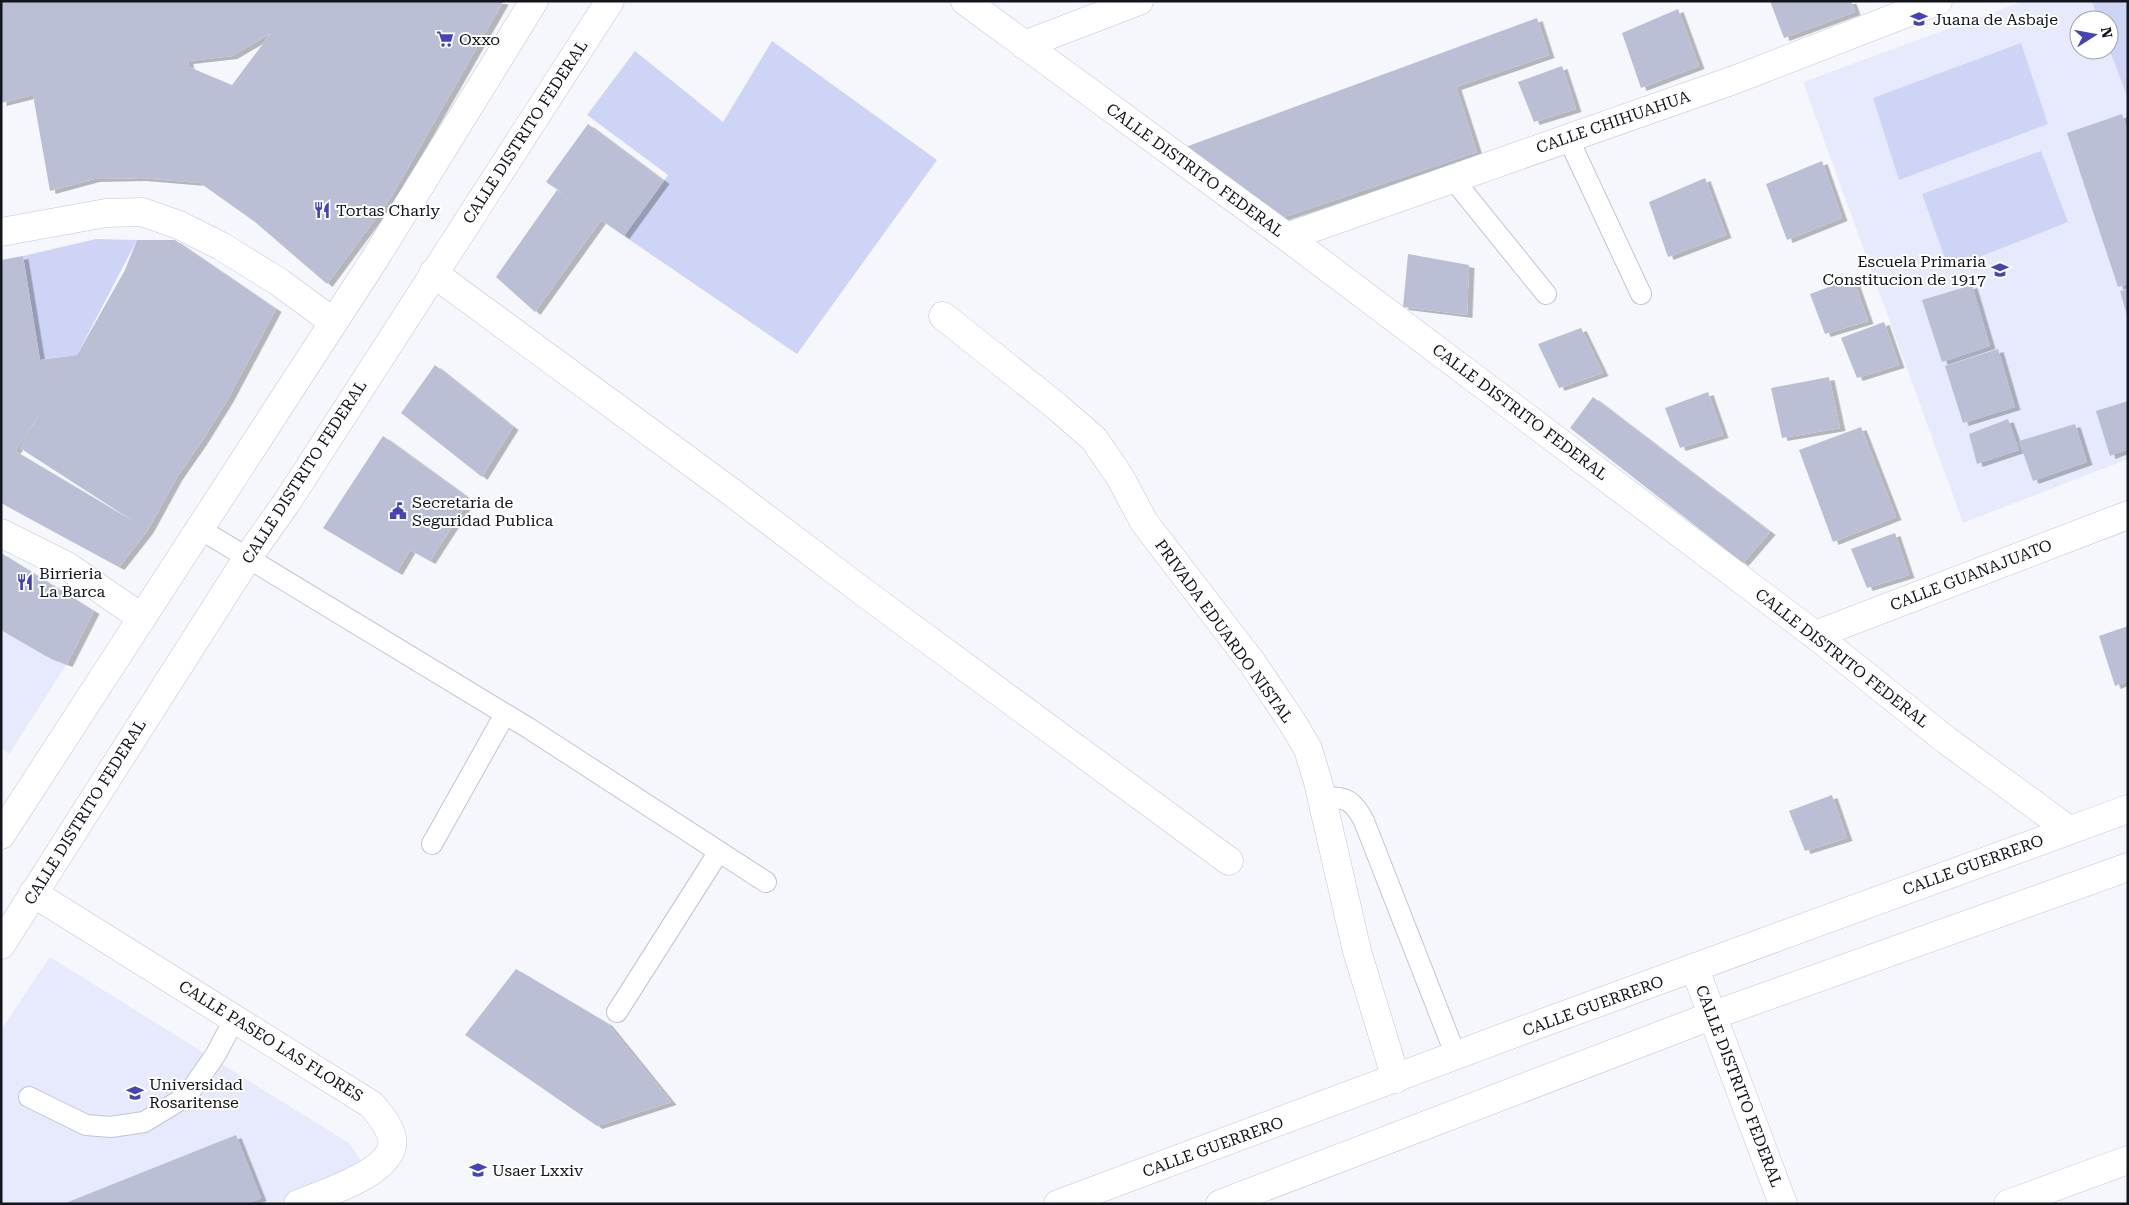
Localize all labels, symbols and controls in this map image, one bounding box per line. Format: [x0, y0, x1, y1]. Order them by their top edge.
school or university icon: Juana de Asbaje [1909, 9, 1929, 29]
place label: Juana de Asbaje [1933, 10, 2058, 29]
north arrow [2069, 10, 2119, 60]
text: N [2098, 26, 2116, 40]
supermarket icon: Oxxo [435, 29, 455, 49]
place label: Oxxo [459, 30, 500, 49]
street label: CALLE DISTRITO FEDERAL [459, 37, 591, 227]
street label: CALLE CHIHUAHUA [1534, 87, 1693, 157]
street label: CALLE DISTRITO FEDERAL [1103, 99, 1287, 241]
restaurant icon: Tortas Charly [312, 200, 332, 220]
place label: Tortas Charly [336, 201, 441, 220]
place label: Escuela Primaria Constitucion de 1917 [1823, 252, 1986, 289]
school or university icon: Escuela Primaria Constitucion de 1917 [1990, 260, 2010, 280]
street label: CALLE DISTRITO FEDERAL [1429, 340, 1612, 484]
street label: CALLE DISTRITO FEDERAL [238, 377, 370, 567]
place label: Secretaria de Seguridad Publica [412, 493, 554, 530]
public building icon: Secretaria de Seguridad Publica [388, 501, 408, 521]
street label: CALLE GUANAJUATO [1887, 535, 2055, 615]
street label: PRIVADA EDUARDO NISTAL [1151, 536, 1297, 726]
place label: Birrieria La Barca [39, 564, 105, 601]
restaurant icon: Birrieria La Barca [15, 572, 35, 592]
street label: CALLE DISTRITO FEDERAL [1752, 584, 1933, 732]
street label: CALLE DISTRITO FEDERAL [20, 716, 150, 908]
street label: CALLE GUERRERO [1900, 831, 2046, 899]
street label: CALLE GUERRERO [1520, 972, 1666, 1040]
street label: CALLE PASEO LAS FLORES [175, 976, 367, 1106]
street label: CALLE DISTRITO FEDERAL [1692, 982, 1786, 1190]
place label: Universidad Rosaritense [149, 1075, 243, 1112]
school or university icon: Universidad Rosaritense [125, 1083, 145, 1103]
street label: CALLE GUERRERO [1140, 1113, 1286, 1181]
school or university icon: Usaer Lxxiv [468, 1160, 488, 1180]
place label: Usaer Lxxiv [492, 1161, 584, 1180]

